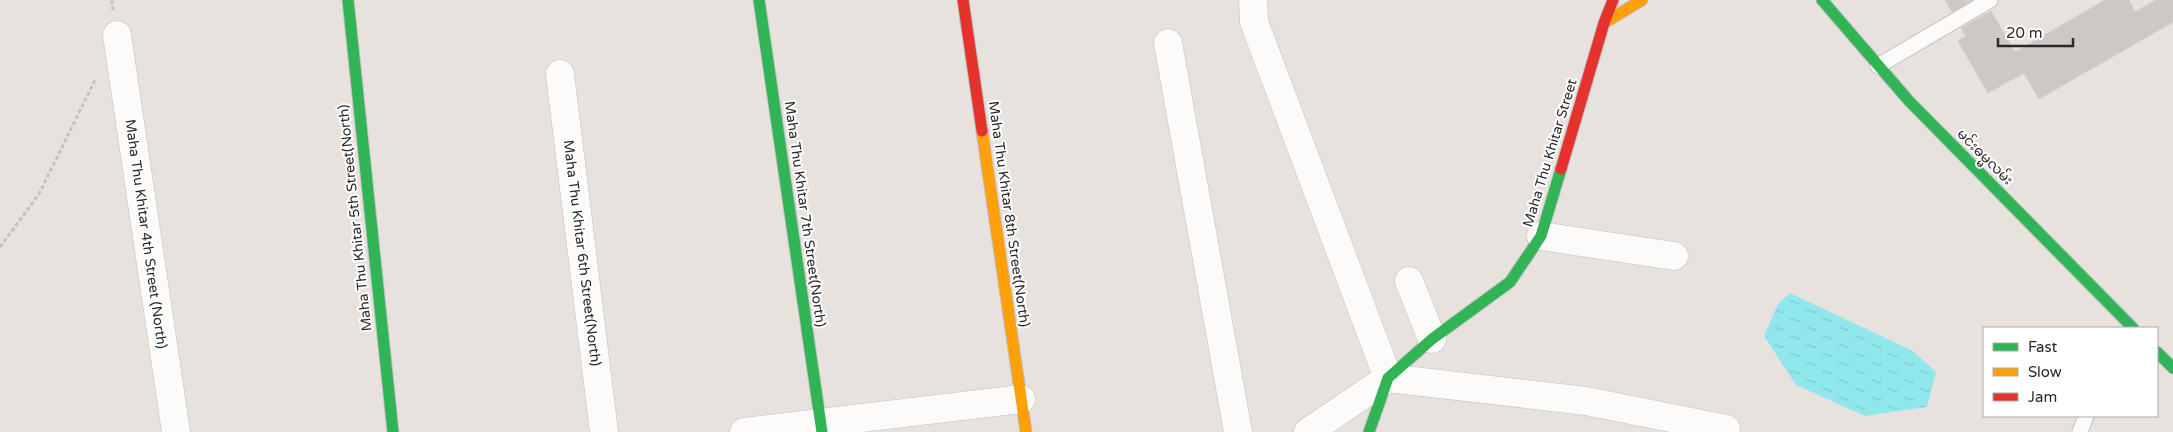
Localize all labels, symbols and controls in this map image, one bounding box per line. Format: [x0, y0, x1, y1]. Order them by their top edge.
scale bar [1998, 15, 2073, 47]
text: 20 m [2006, 24, 2043, 42]
street label: Maha Thu Khitar Street [1519, 76, 1581, 229]
street label: Maha Thu Khitar 7th Street(North) [781, 100, 829, 328]
street label: Maha Thu Khitar 8th Street(North) [985, 100, 1033, 328]
street label: Maha Thu Khitar 5th Street(North) [335, 104, 375, 332]
street label: Maha Thu Khitar 4th Street (North) [121, 118, 171, 350]
street label: မင်းဓမ္မလမ်း [1951, 124, 2018, 191]
street label: Maha Thu Khitar 6th Street(North) [560, 139, 604, 367]
legend [1983, 327, 2158, 417]
text: Fast [2028, 338, 2058, 356]
text: Slow [2028, 363, 2062, 381]
text: Jam [2028, 388, 2057, 406]

